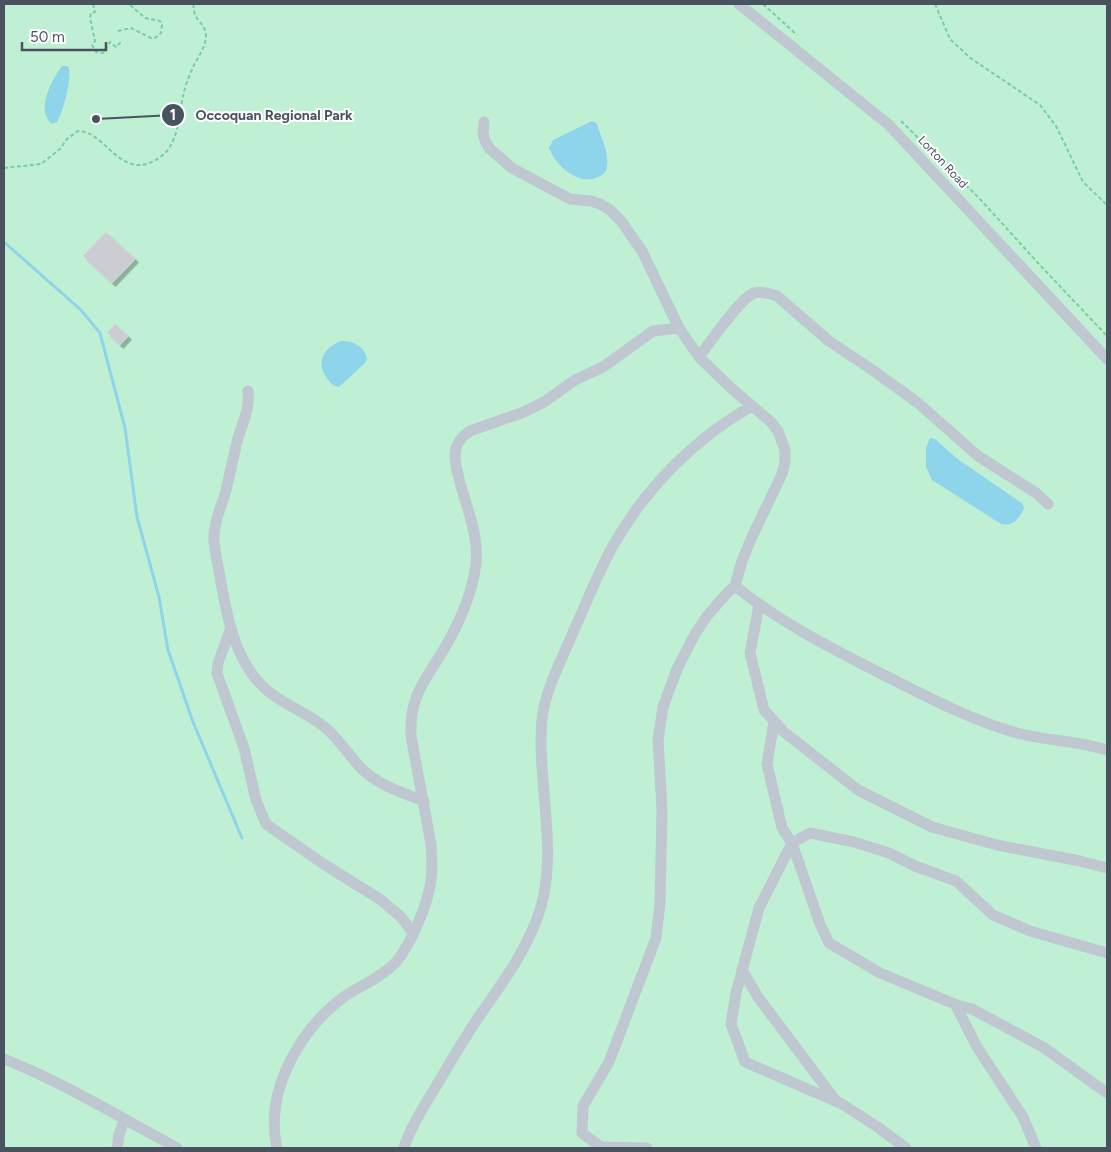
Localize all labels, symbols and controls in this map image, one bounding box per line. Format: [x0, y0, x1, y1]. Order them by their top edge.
scale bar [22, 20, 106, 52]
text: 50 m [30, 28, 65, 46]
callout: Occoquan Regional Park [161, 101, 363, 130]
text: 1 [170, 106, 176, 124]
text: Occoquan Regional Park [195, 107, 353, 124]
street label: Lorton Road [915, 133, 971, 191]

